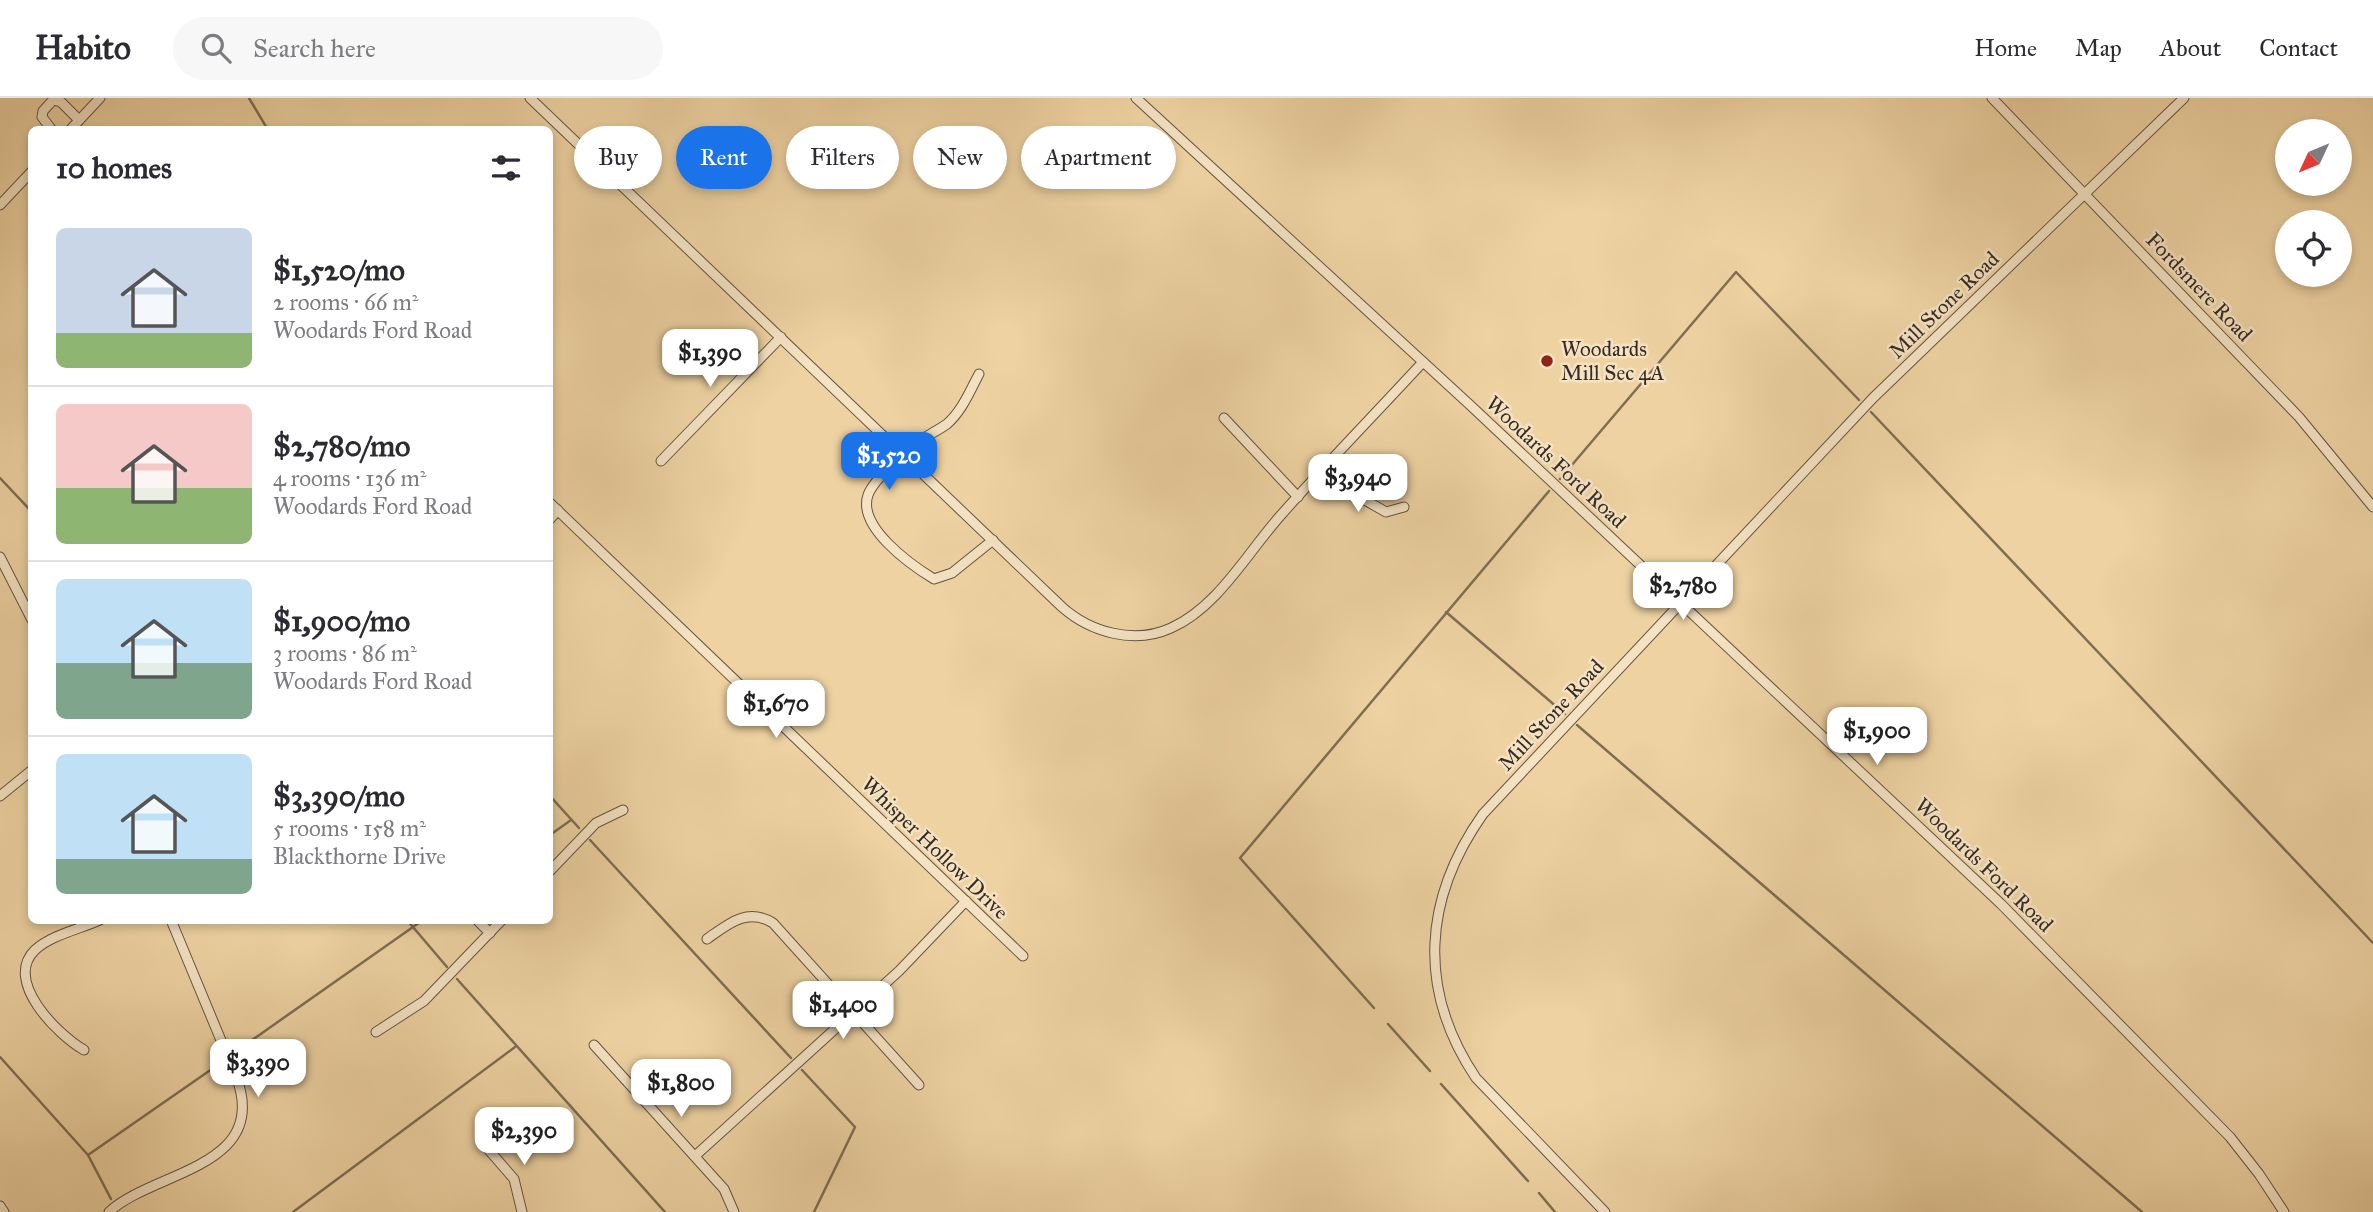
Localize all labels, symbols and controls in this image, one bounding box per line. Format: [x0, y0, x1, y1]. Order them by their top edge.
search box [173, 17, 663, 80]
text: Habito [35, 28, 131, 68]
icon: search [197, 29, 235, 67]
text: Search here [253, 32, 376, 64]
text: Home [1974, 33, 2037, 63]
text: Map [2075, 33, 2122, 63]
text: About [2160, 33, 2221, 63]
text: Contact [2259, 33, 2338, 63]
north arrow [2275, 119, 2352, 196]
map controls [2275, 119, 2352, 287]
chip: Buy [574, 126, 662, 189]
chip: Rent [676, 126, 772, 189]
chip: Filters [786, 126, 899, 189]
chip: New [913, 126, 1007, 189]
chip: Apartment [1021, 126, 1176, 189]
icon: filters [487, 149, 525, 187]
text: 10 homes [56, 150, 172, 186]
button: locate [2275, 210, 2352, 287]
street label: Fordsmere Road [2140, 227, 2258, 347]
street label: Mill Stone Road [1884, 246, 2005, 364]
text: $1,520/mo [273, 252, 405, 288]
icon: home [112, 256, 196, 340]
text: 2 rooms · 66 m² [273, 288, 418, 316]
text: Woodards Ford Road [273, 316, 472, 344]
pin: $1,390 [653, 330, 767, 389]
place label: Woodards Mill Sec 4A [1561, 336, 1664, 386]
text: $1,390 [678, 338, 742, 366]
marker: Woodards Mill Sec 4A [1539, 353, 1555, 369]
street label: Woodards Ford Road [1481, 390, 1632, 534]
text: $2,780/mo [273, 428, 410, 464]
icon: home [112, 432, 196, 516]
pin: $1,520 [832, 432, 946, 492]
text: $1,520 [857, 441, 921, 469]
pin: $3,940 [1301, 454, 1415, 514]
text: $3,940 [1324, 463, 1392, 491]
text: 4 rooms · 136 m² [273, 464, 426, 492]
text: Woodards Ford Road [273, 492, 472, 520]
pin: $2,780 [1626, 562, 1740, 622]
text: $2,780 [1649, 571, 1717, 599]
text: $1,900/mo [273, 603, 410, 639]
icon: home [112, 607, 196, 691]
text: 3 rooms · 86 m² [273, 639, 417, 667]
street label: Mill Stone Road [1493, 654, 1610, 776]
text: Woodards Ford Road [273, 667, 472, 695]
pin: $1,670 [719, 680, 833, 740]
text: $1,670 [743, 689, 809, 717]
pin: $1,900 [1820, 708, 1934, 767]
text: $1,900 [1843, 716, 1911, 744]
street label: Whisper Hollow Drive [856, 771, 1014, 925]
text: $3,390/mo [273, 778, 405, 814]
icon: home [112, 782, 196, 866]
street label: Woodards Ford Road [1910, 792, 2059, 938]
text: 5 rooms · 158 m² [273, 814, 426, 842]
text: Blackthorne Drive [273, 842, 446, 870]
pin: $1,400 [786, 982, 900, 1041]
text: $1,400 [809, 990, 877, 1018]
pin: $3,390 [201, 1040, 315, 1099]
text: $3,390 [226, 1048, 290, 1076]
pin: $1,800 [624, 1060, 738, 1119]
text: $1,800 [647, 1068, 715, 1096]
pin: $2,390 [467, 1108, 581, 1167]
text: $2,390 [491, 1116, 557, 1144]

